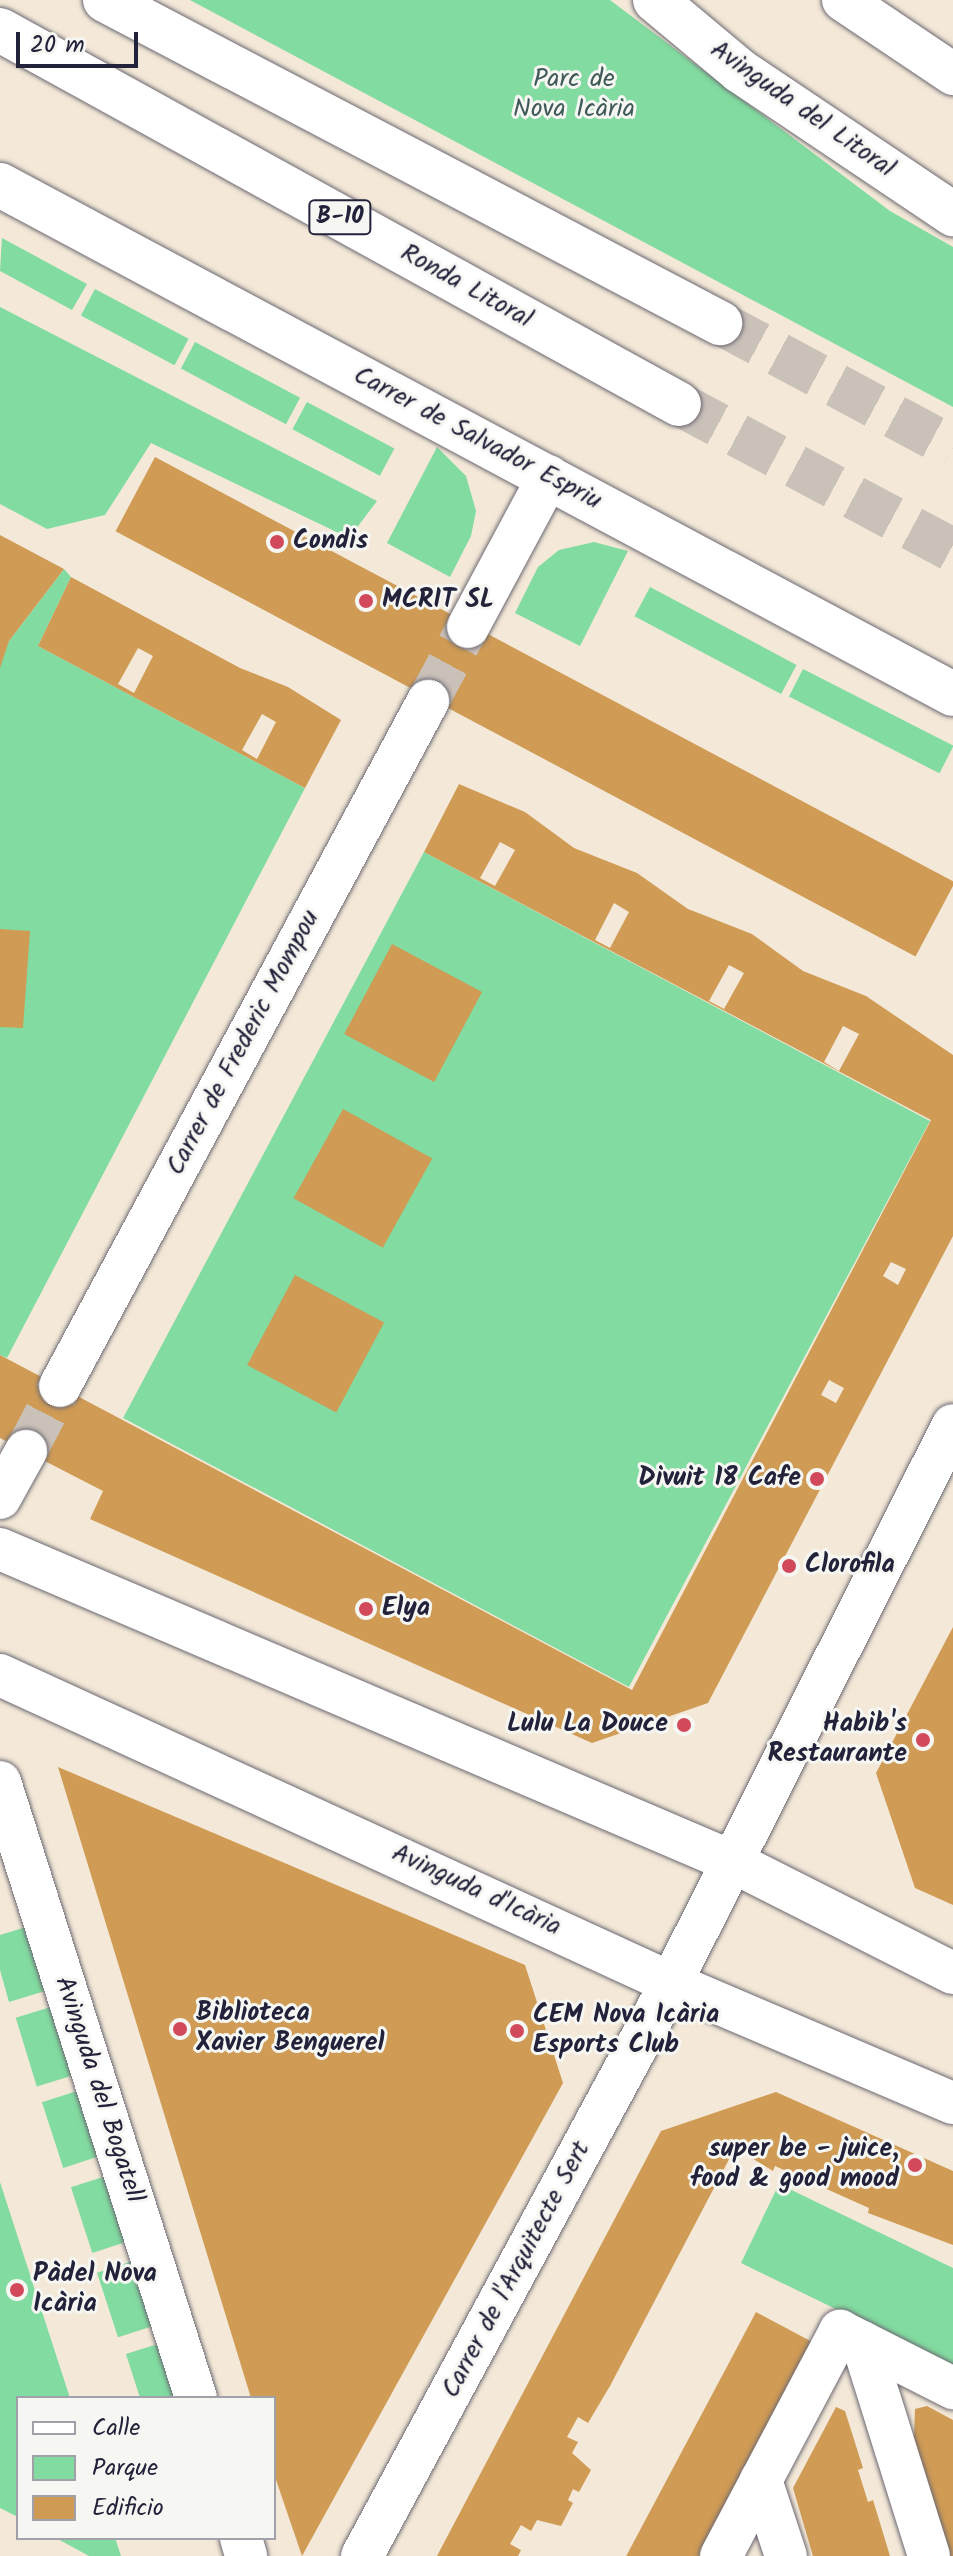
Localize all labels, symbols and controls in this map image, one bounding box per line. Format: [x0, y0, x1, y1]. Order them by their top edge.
scale bar [20, 16, 142, 66]
text: 20 m [30, 26, 85, 65]
street label: Avinguda del Litoral [704, 35, 900, 185]
park label: Parc de Nova Icària [513, 64, 635, 126]
road number: B-10 [308, 197, 372, 237]
street label: Ronda Litoral [395, 238, 537, 336]
street label: Carrer de Salvador Espriu [348, 360, 606, 518]
place label: Condis [293, 526, 368, 558]
marker: Condis [268, 533, 286, 551]
place label: MCRIT SL [382, 585, 494, 617]
marker: MCRIT SL [357, 592, 375, 610]
street label: Carrer de Frederic Mompou [161, 905, 327, 1181]
place label: Divuit 18 Cafe [638, 1463, 801, 1495]
marker: Divuit 18 Cafe [808, 1470, 826, 1488]
place label: Clorofila [805, 1550, 895, 1582]
marker: Clorofila [780, 1557, 798, 1575]
place label: Elya [382, 1593, 430, 1625]
marker: Elya [357, 1600, 375, 1618]
place label: Lulu La Douce [507, 1709, 668, 1741]
place label: Habib's Restaurante [767, 1709, 907, 1770]
marker: Lulu La Douce [675, 1716, 693, 1734]
marker: Habib's Restaurante [914, 1731, 932, 1749]
street label: Avinguda d'Icària [387, 1838, 565, 1944]
street label: Avinguda del Bogatell [47, 1973, 149, 2207]
place label: Biblioteca Xavier Benguerel [196, 1998, 384, 2060]
place label: CEM Nova Icària Esports Club [533, 2000, 719, 2062]
marker: Biblioteca Xavier Benguerel [171, 2020, 189, 2038]
marker: CEM Nova Icària Esports Club [508, 2022, 526, 2040]
place label: super be - juice, food & good mood [690, 2134, 899, 2196]
street label: Carrer de l'Arquitecte Sert [436, 2136, 598, 2404]
marker: super be - juice, food & good mood [906, 2156, 924, 2174]
place label: Pàdel Nova Icària [33, 2259, 157, 2320]
marker: Pàdel Nova Icària [8, 2281, 26, 2299]
legend [16, 2396, 276, 2540]
text: Calle [92, 2409, 140, 2448]
text: Parque [92, 2449, 158, 2488]
text: Edificio [92, 2489, 164, 2528]

